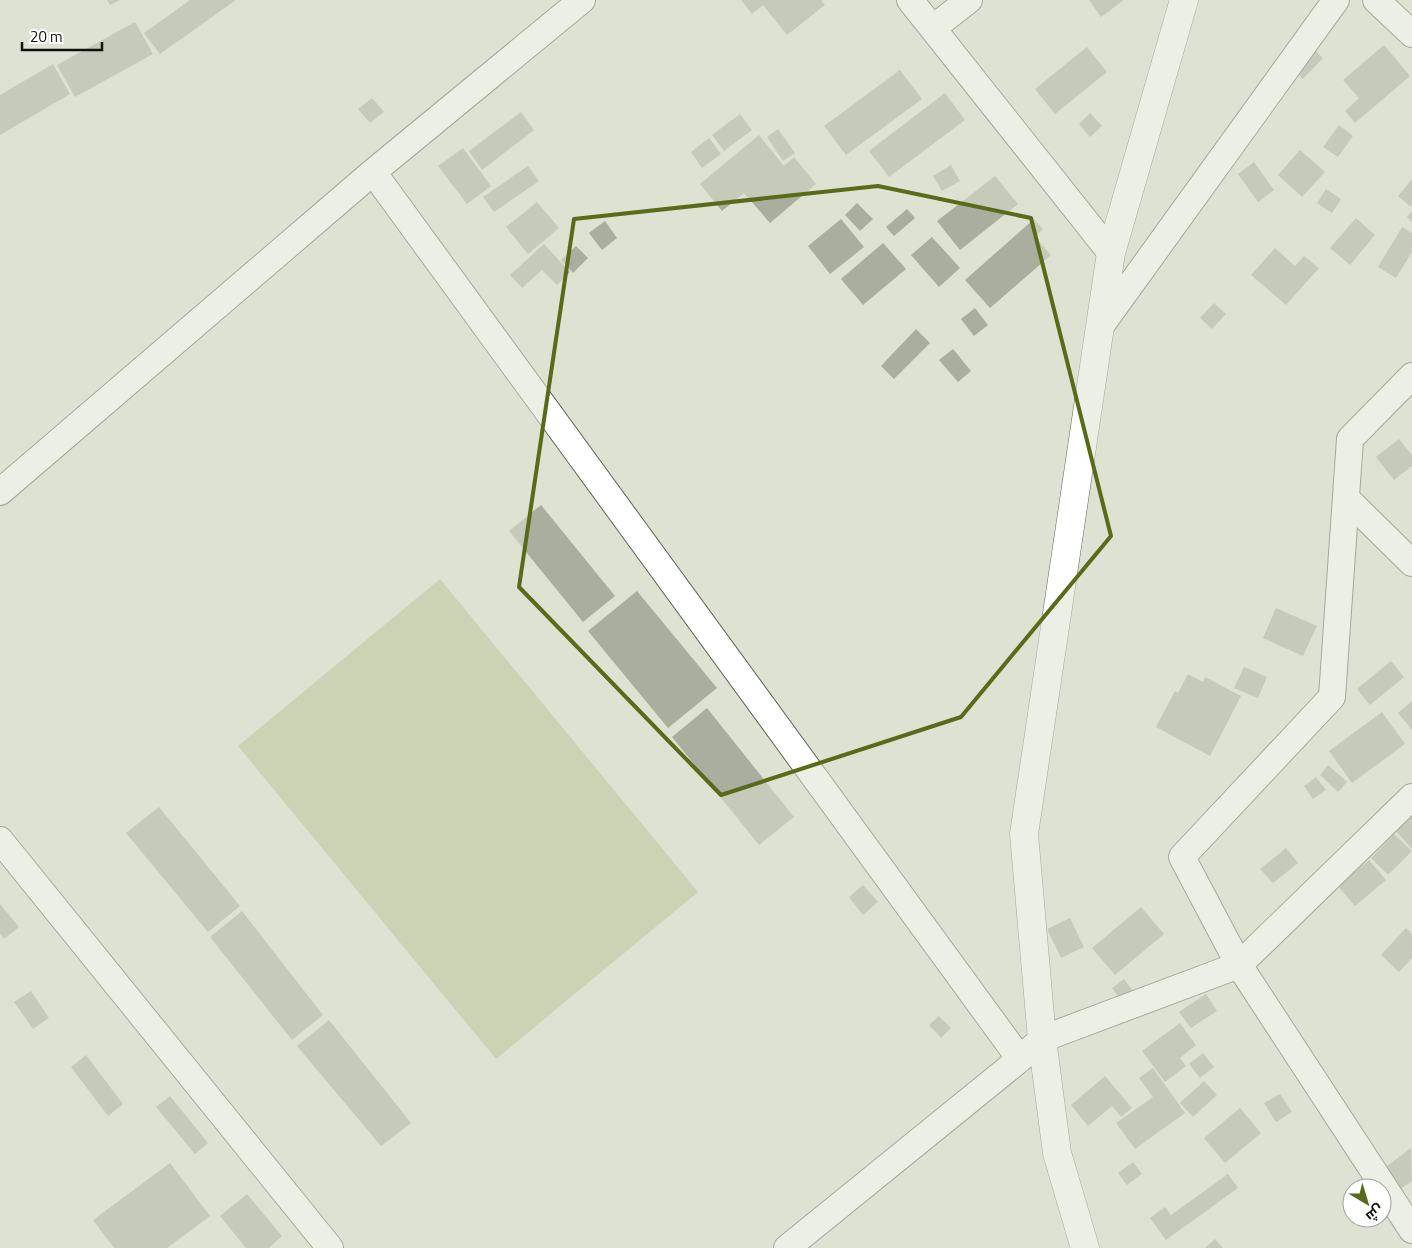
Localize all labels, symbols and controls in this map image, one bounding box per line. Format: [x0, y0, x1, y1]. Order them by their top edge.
scale bar [22, 20, 102, 52]
text: 20 m [30, 25, 63, 48]
north arrow [1342, 1178, 1392, 1228]
text: ش [1362, 1200, 1389, 1227]

